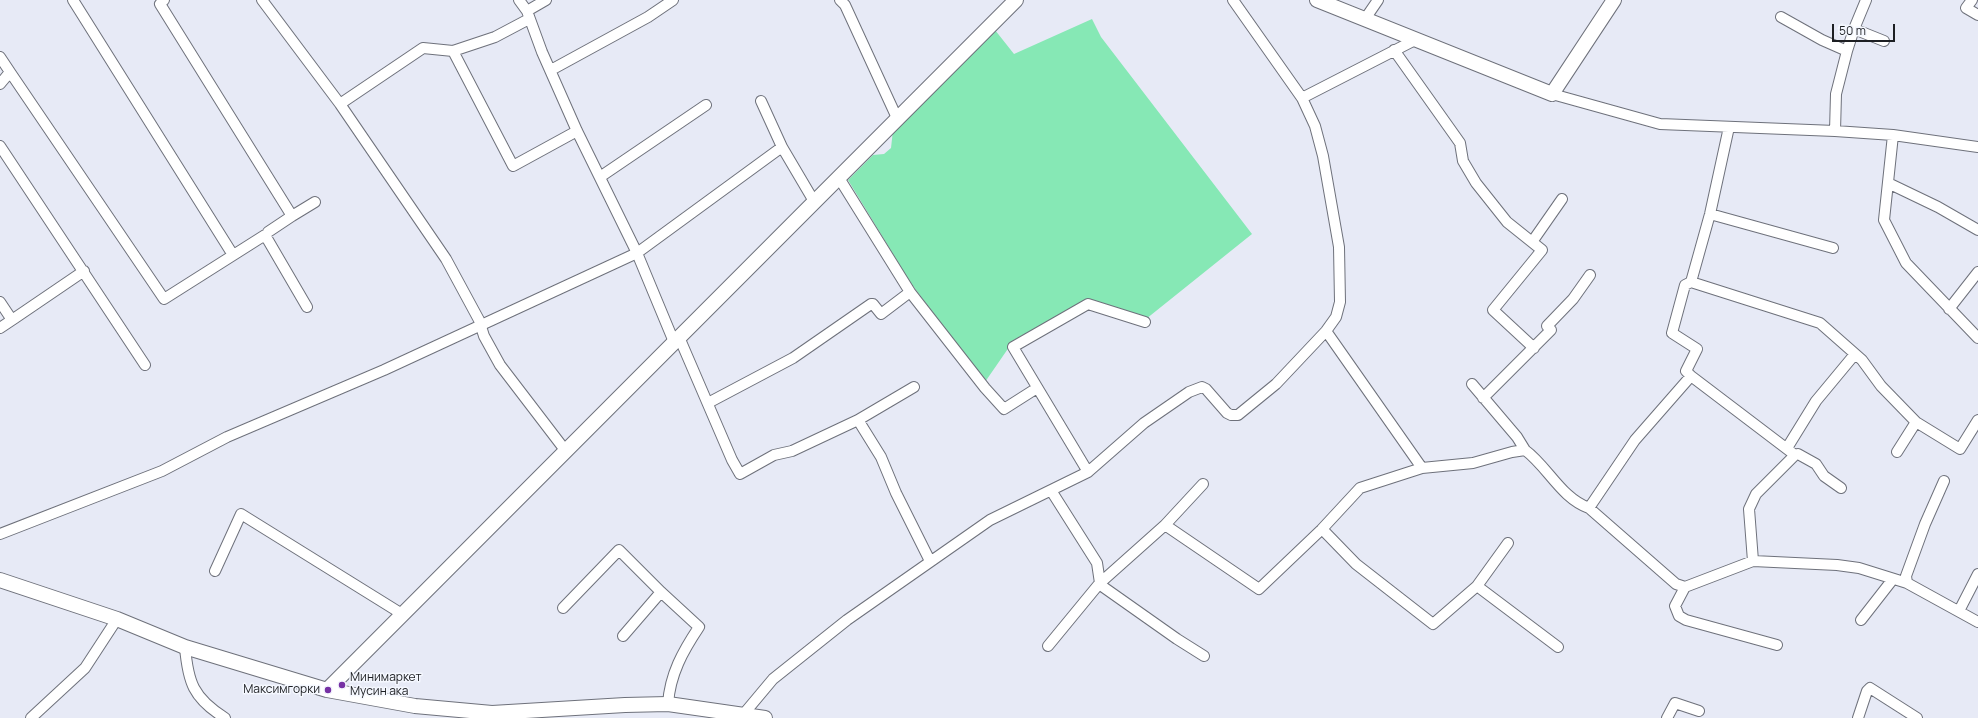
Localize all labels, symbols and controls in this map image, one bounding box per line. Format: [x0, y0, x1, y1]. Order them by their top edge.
scale bar [1834, 16, 1897, 42]
text: 50 m [1839, 22, 1866, 39]
place label: Минимаркет Мусин ака [350, 671, 422, 699]
marker: Минимаркет Мусин ака [337, 680, 347, 690]
place label: Максимгорки [243, 683, 320, 697]
marker: Максимгорки [323, 685, 333, 695]

